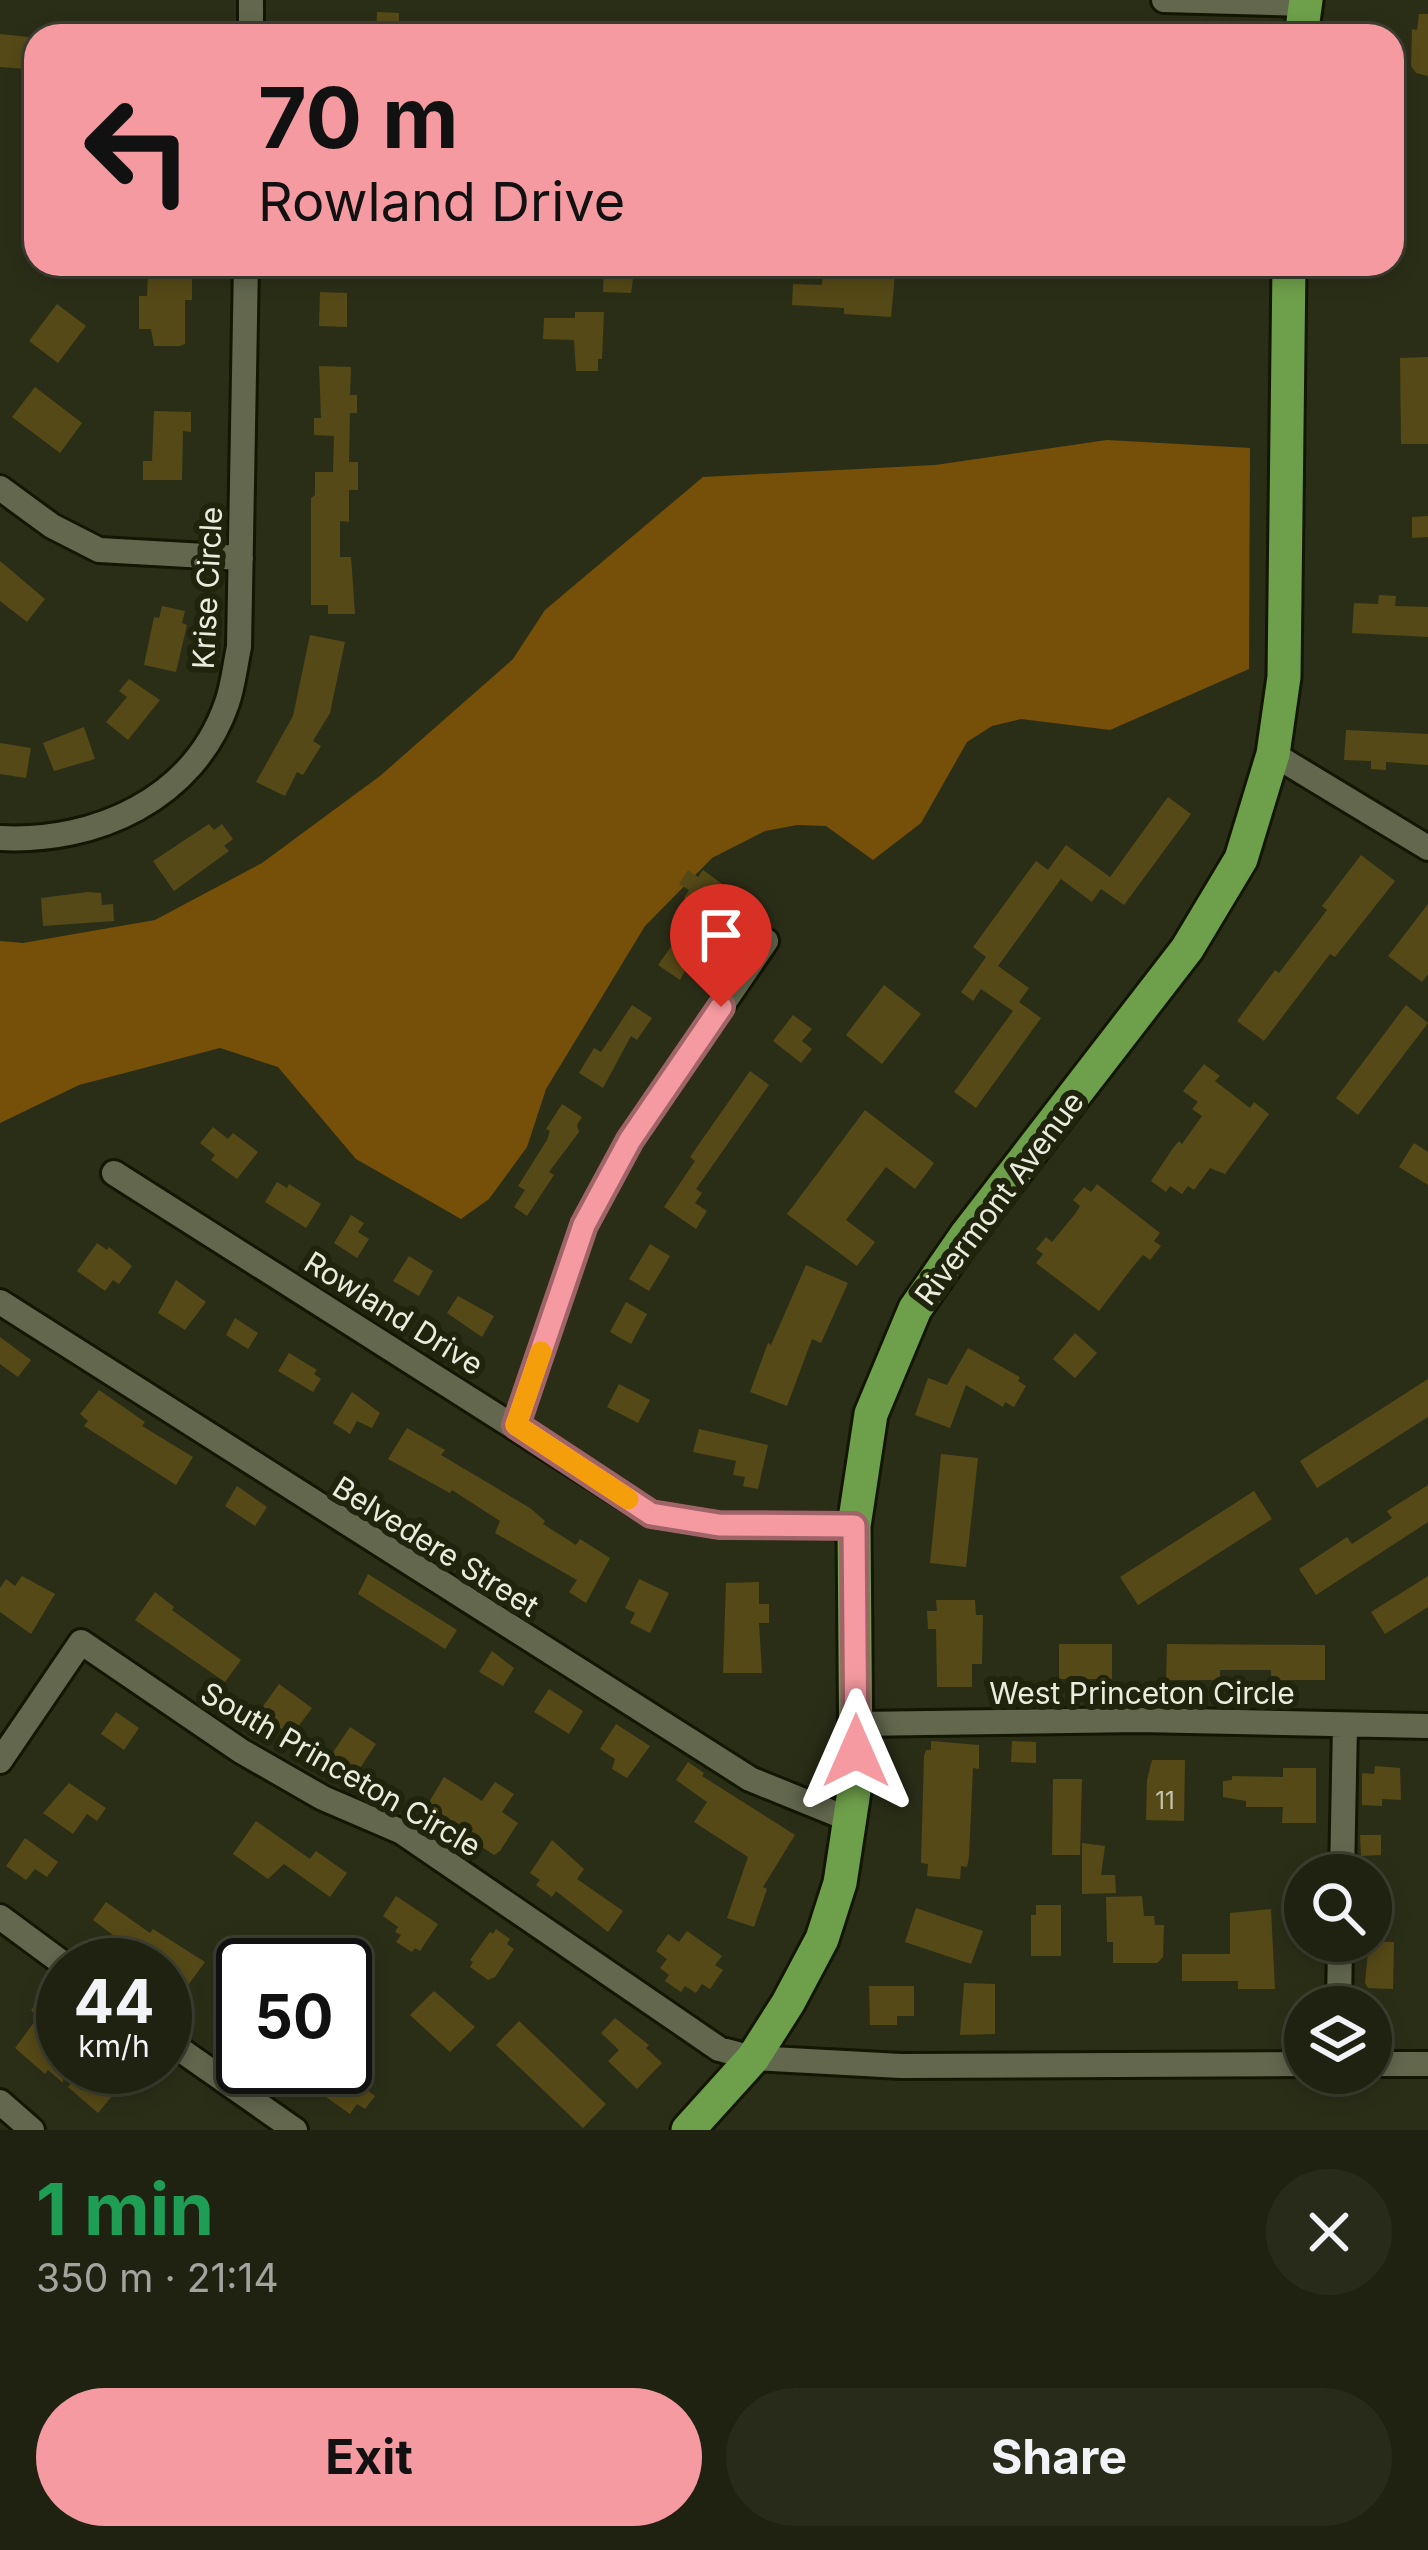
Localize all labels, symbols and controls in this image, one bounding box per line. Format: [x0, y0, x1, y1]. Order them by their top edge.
text: 70 m [258, 67, 459, 168]
icon: left [60, 72, 216, 228]
text: Rowland Drive [258, 169, 625, 234]
street label: Krise Circle [185, 506, 229, 670]
pin [670, 884, 772, 1007]
icon: arrive [688, 902, 754, 968]
street label: Rivermont Avenue [907, 1084, 1091, 1312]
street label: Rowland Drive [298, 1244, 490, 1382]
street label: Belvedere Street [327, 1468, 546, 1624]
street label: South Princeton Circle [195, 1674, 487, 1864]
street label: West Princeton Circle [989, 1675, 1295, 1711]
position arrow [793, 1688, 919, 1814]
house number: 11 [1155, 1786, 1175, 1815]
map controls [1284, 1854, 1392, 2094]
button: search [1284, 1854, 1392, 1962]
speed limit sign: 50 [216, 1938, 372, 2094]
text: 44 [73, 1965, 155, 2037]
button: layers [1284, 1986, 1392, 2094]
text: km/h [78, 2028, 150, 2064]
text: 1 min [36, 2165, 214, 2252]
button: close [1266, 2169, 1392, 2295]
text: 350 m · 21:14 [36, 2254, 279, 2301]
button: Exit [36, 2388, 702, 2526]
button: Share [726, 2388, 1392, 2526]

